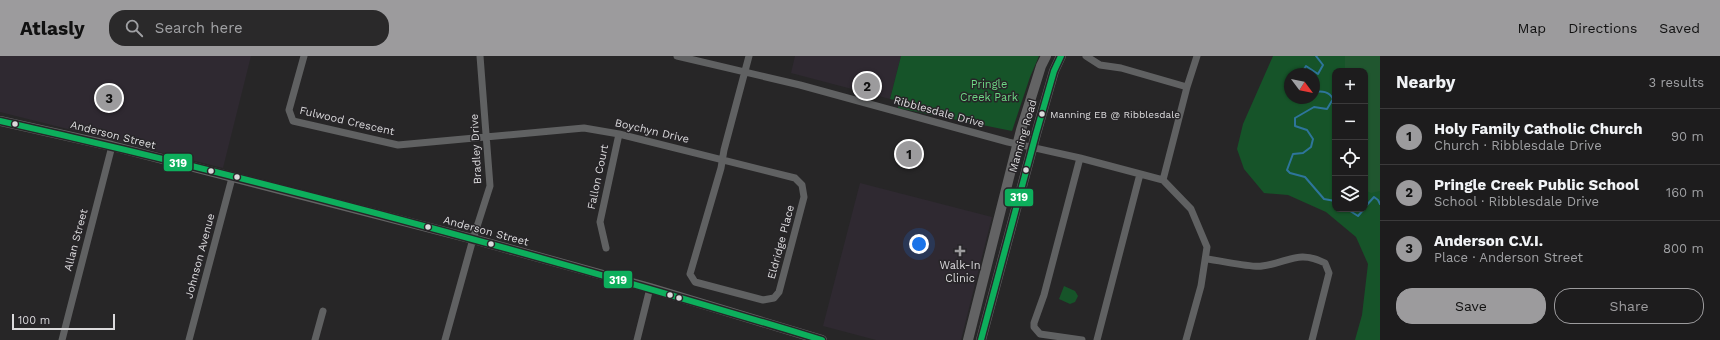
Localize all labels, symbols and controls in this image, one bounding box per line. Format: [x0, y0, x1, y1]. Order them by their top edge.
search box [109, 10, 389, 46]
text: Atlasly [20, 17, 85, 40]
icon: search [123, 17, 145, 39]
text: Search here [155, 19, 243, 37]
text: Map [1518, 20, 1546, 36]
text: Directions [1568, 20, 1637, 36]
text: Saved [1659, 20, 1700, 36]
north arrow [1284, 68, 1320, 104]
map controls [1332, 68, 1368, 212]
button: + [1332, 68, 1368, 104]
pin: 2 [854, 71, 880, 101]
text: Nearby [1396, 72, 1455, 92]
text: 3 results [1649, 75, 1704, 90]
park label: Pringle Creek Park [960, 78, 1018, 104]
pin: 3 [96, 83, 122, 113]
street label: Ribblesdale Drive [892, 94, 986, 130]
street label: Manning Road [1006, 98, 1040, 174]
street label: Fulwood Crescent [298, 104, 396, 138]
button: − [1332, 104, 1368, 140]
marker: Manning EB @ Ribblesdale [1037, 109, 1047, 119]
place label: Manning EB @ Ribblesdale [1050, 109, 1180, 120]
street label: Bradley Drive [468, 113, 484, 185]
street label: Boychyn Drive [614, 116, 690, 146]
street label: Anderson Street [69, 118, 157, 152]
unlabelled marker [10, 119, 20, 129]
text: Holy Family Catholic Church [1434, 120, 1643, 138]
text: 1 [1406, 129, 1412, 144]
text: 90 m [1671, 129, 1704, 144]
text: Church · Ribblesdale Drive [1434, 138, 1602, 153]
pin: 1 [896, 139, 922, 169]
button: locate [1332, 140, 1368, 176]
street label: Fallon Court [585, 143, 611, 211]
line badge: 319 [163, 153, 193, 172]
text: 319 [169, 157, 187, 170]
unlabelled marker [1021, 165, 1031, 175]
unlabelled marker [206, 166, 216, 176]
unlabelled marker [232, 172, 242, 182]
button: layers [1332, 176, 1368, 212]
text: Pringle Creek Public School [1434, 176, 1639, 194]
text: 2 [1405, 185, 1413, 200]
text: 160 m [1666, 185, 1704, 200]
line badge: 319 [1004, 188, 1034, 207]
text: 319 [1010, 191, 1028, 204]
text: School · Ribblesdale Drive [1434, 194, 1599, 209]
street label: Eldridge Place [765, 203, 797, 281]
street label: Allan Street [61, 207, 91, 273]
street label: Johnson Avenue [182, 212, 218, 300]
street label: Anderson Street [442, 213, 530, 249]
unlabelled marker [423, 222, 433, 232]
text: Anderson C.V.I. [1434, 232, 1543, 250]
your location [909, 234, 929, 254]
unlabelled marker [486, 239, 496, 249]
text: 3 [1405, 241, 1413, 256]
text: 800 m [1663, 241, 1704, 256]
marker: Walk-In Clinic [954, 245, 966, 257]
text: Place · Anderson Street [1434, 250, 1583, 265]
place label: Walk-In Clinic [940, 259, 981, 285]
line badge: 319 [603, 270, 633, 289]
text: 319 [609, 274, 627, 287]
button: Save [1396, 288, 1546, 324]
button: Share [1554, 288, 1704, 324]
unlabelled marker [665, 290, 675, 300]
unlabelled marker [674, 293, 684, 303]
scale bar [12, 312, 115, 331]
text: 100 m [18, 314, 50, 327]

